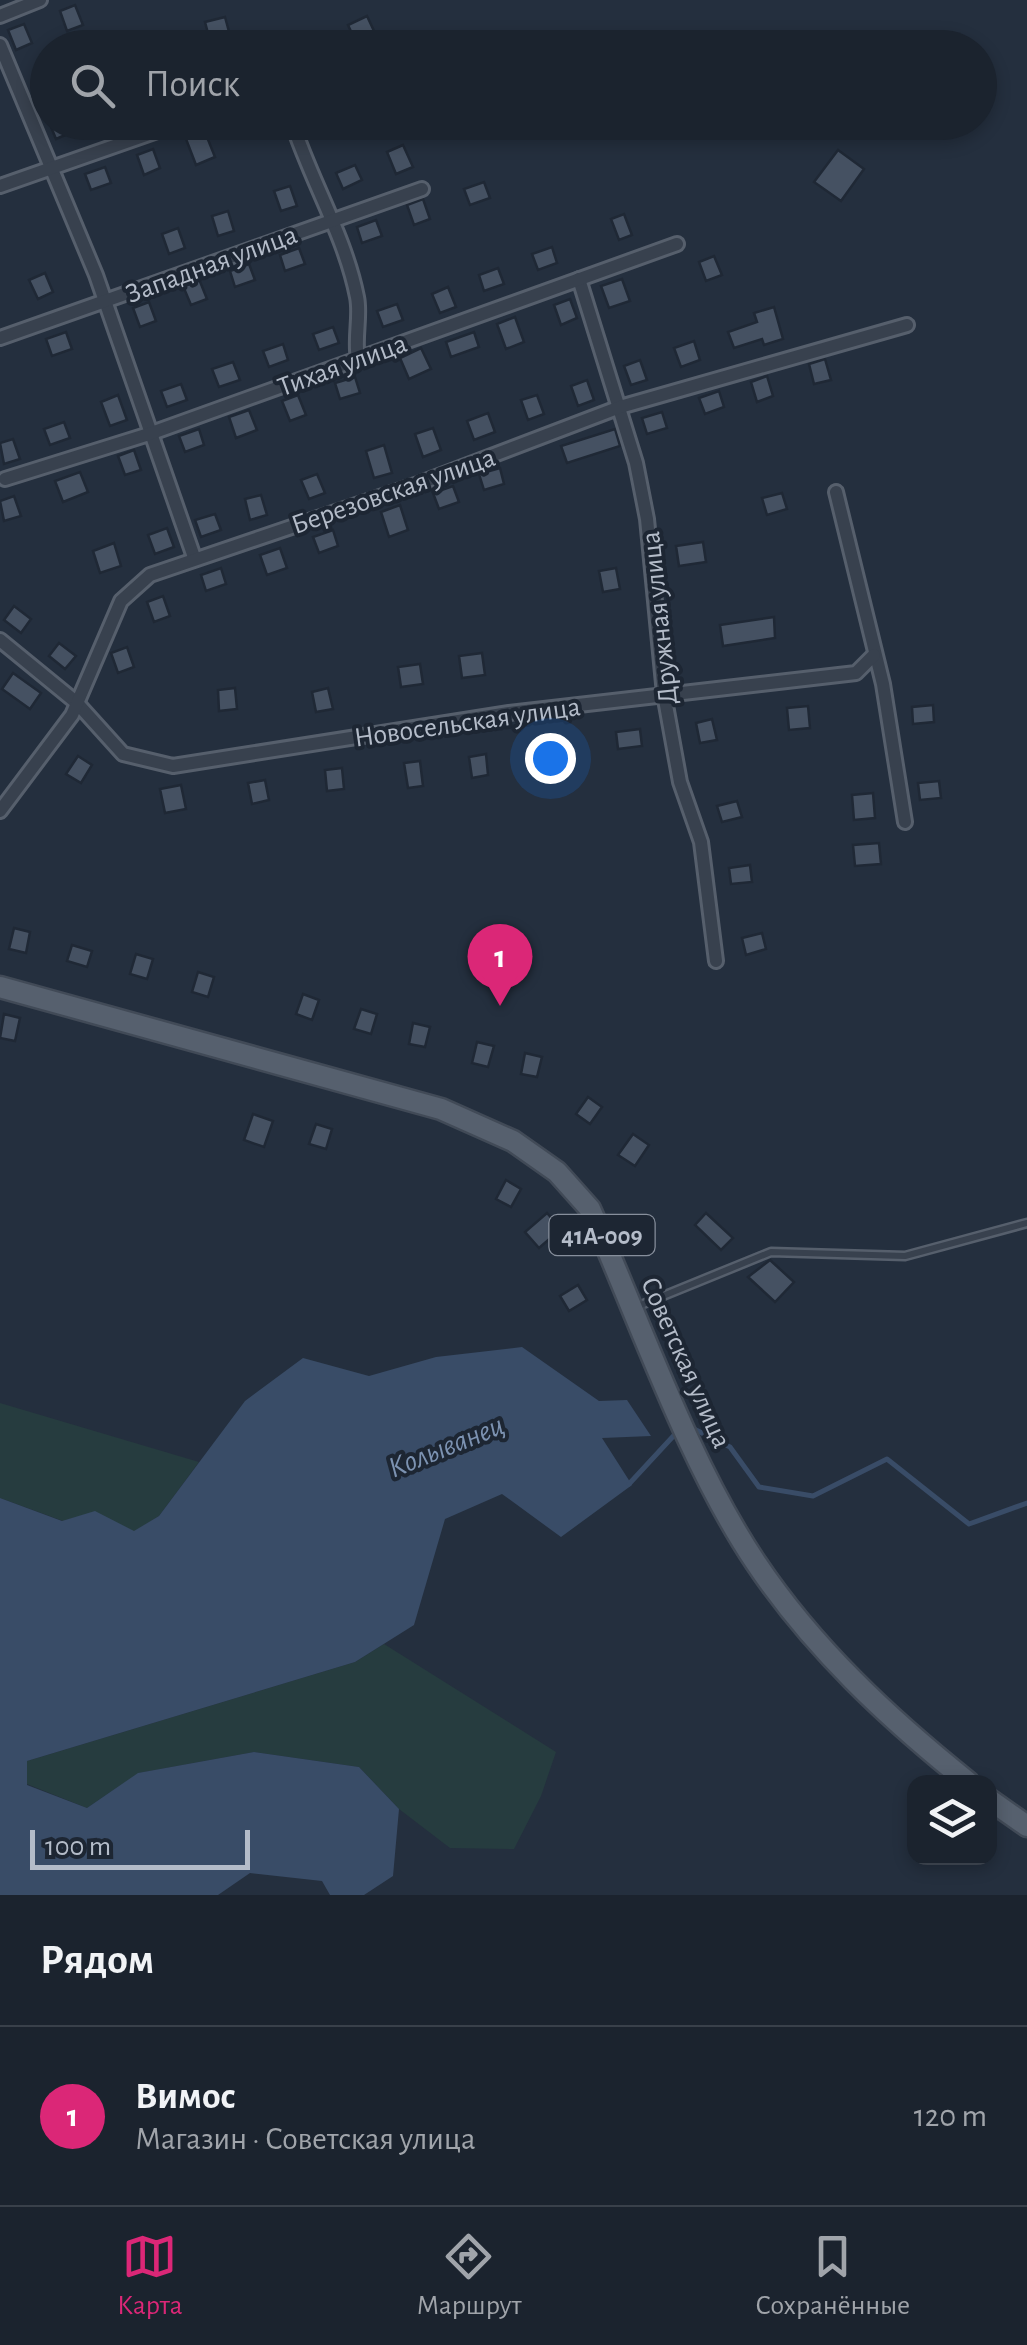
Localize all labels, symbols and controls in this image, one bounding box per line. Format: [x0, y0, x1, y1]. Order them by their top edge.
search box [30, 30, 997, 140]
icon: search [65, 58, 120, 113]
text: Поиск [145, 66, 240, 104]
street label: Западная улица [122, 221, 301, 309]
street label: Тихая улица [274, 330, 411, 402]
street label: Березовская улица [288, 444, 499, 540]
street label: Дружная улица [637, 530, 683, 706]
street label: Новосельская улица [352, 693, 582, 753]
your location [525, 733, 576, 784]
pin: 1 [468, 924, 532, 1006]
road number: 41А-009 [550, 1215, 654, 1255]
street label: Советская улица [635, 1273, 736, 1453]
water label: Колыванец [384, 1410, 508, 1484]
map controls [907, 1775, 997, 1865]
button: layers [907, 1775, 997, 1865]
scale bar [30, 1825, 250, 1870]
text: 100 m [45, 1833, 111, 1861]
text: Рядом [40, 1939, 154, 1981]
text: Вимос [135, 2078, 236, 2116]
text: 1 [67, 2100, 78, 2132]
text: 120 m [914, 2100, 987, 2132]
text: Магазин · Советская улица [135, 2123, 476, 2155]
tab: Карта [117, 2229, 183, 2323]
tab: Маршрут [416, 2229, 522, 2323]
tab: Сохранённые [755, 2229, 910, 2323]

